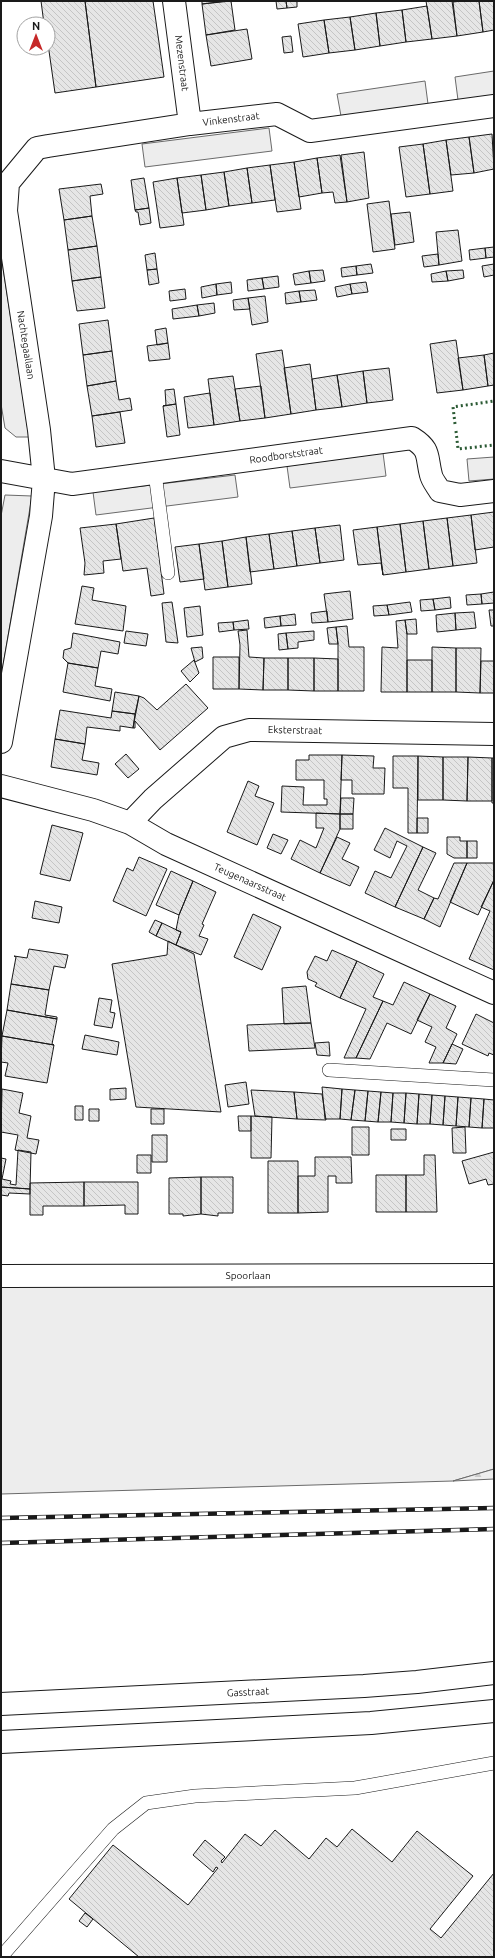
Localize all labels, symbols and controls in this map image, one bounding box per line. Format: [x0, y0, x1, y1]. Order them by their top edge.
north arrow [16, 16, 56, 56]
text: N [32, 20, 40, 32]
street label: Mezenstraat [173, 34, 191, 92]
street label: Vinkenstraat [202, 110, 260, 128]
street label: Nachtegaallaan [15, 310, 37, 380]
street label: Roodborststraat [249, 444, 323, 466]
street label: Eksterstraat [268, 724, 322, 736]
street label: Teugenaarsstraat [212, 861, 288, 903]
street label: Spoorlaan [225, 1270, 271, 1281]
street label: Gasstraat [227, 1685, 270, 1699]

